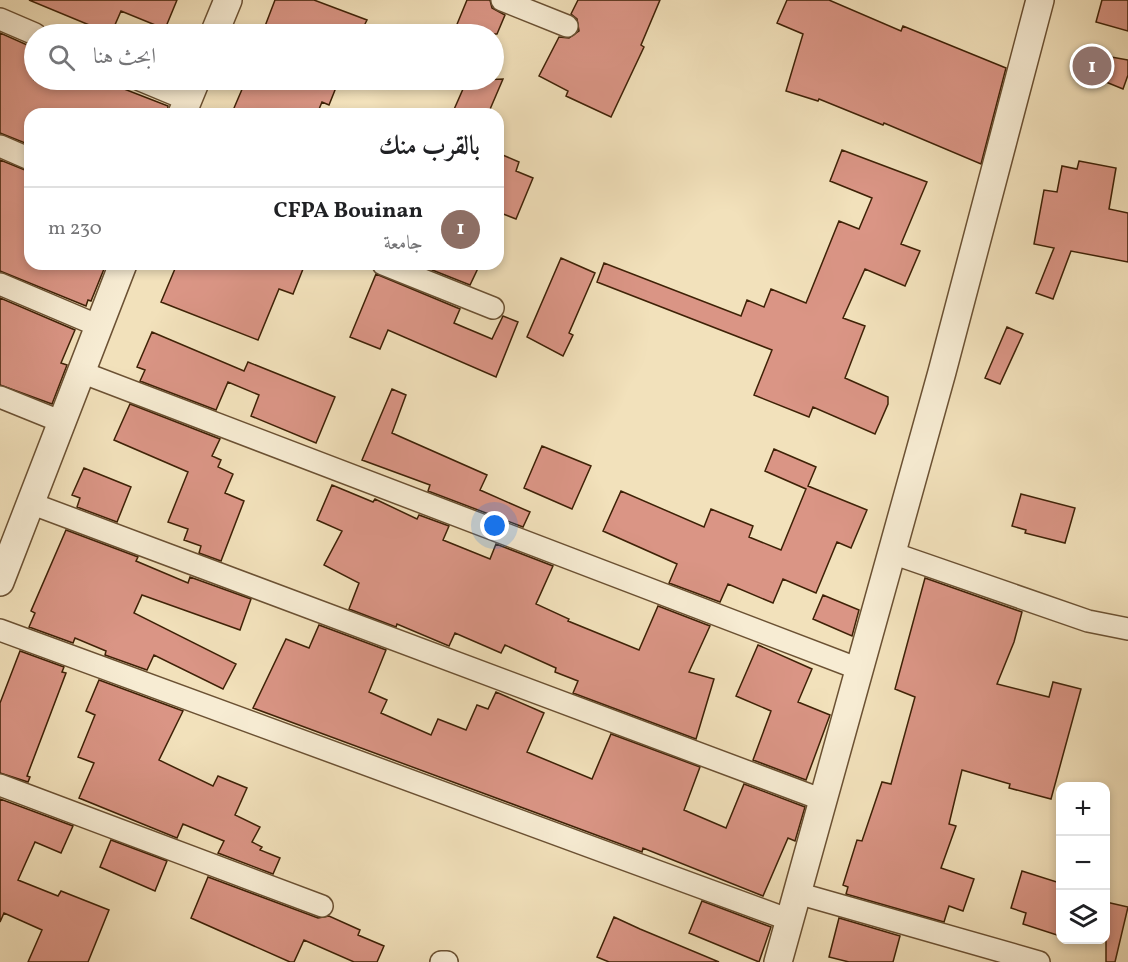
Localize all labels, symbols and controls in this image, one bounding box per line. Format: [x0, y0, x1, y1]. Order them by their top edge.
search box [24, 24, 504, 90]
icon: search [45, 41, 78, 74]
text: ابحث هنا [93, 42, 156, 73]
pin: 1 [1072, 44, 1112, 88]
text: بالقرب منك [379, 129, 480, 165]
text: CFPA Bouinan [274, 196, 423, 227]
text: 230 m [48, 215, 102, 243]
text: 1 [456, 215, 465, 243]
text: جامعة [384, 230, 423, 258]
your location [480, 511, 509, 540]
map controls [1056, 782, 1110, 944]
button: + [1056, 782, 1110, 836]
button: − [1056, 836, 1110, 890]
button: layers [1056, 890, 1110, 944]

